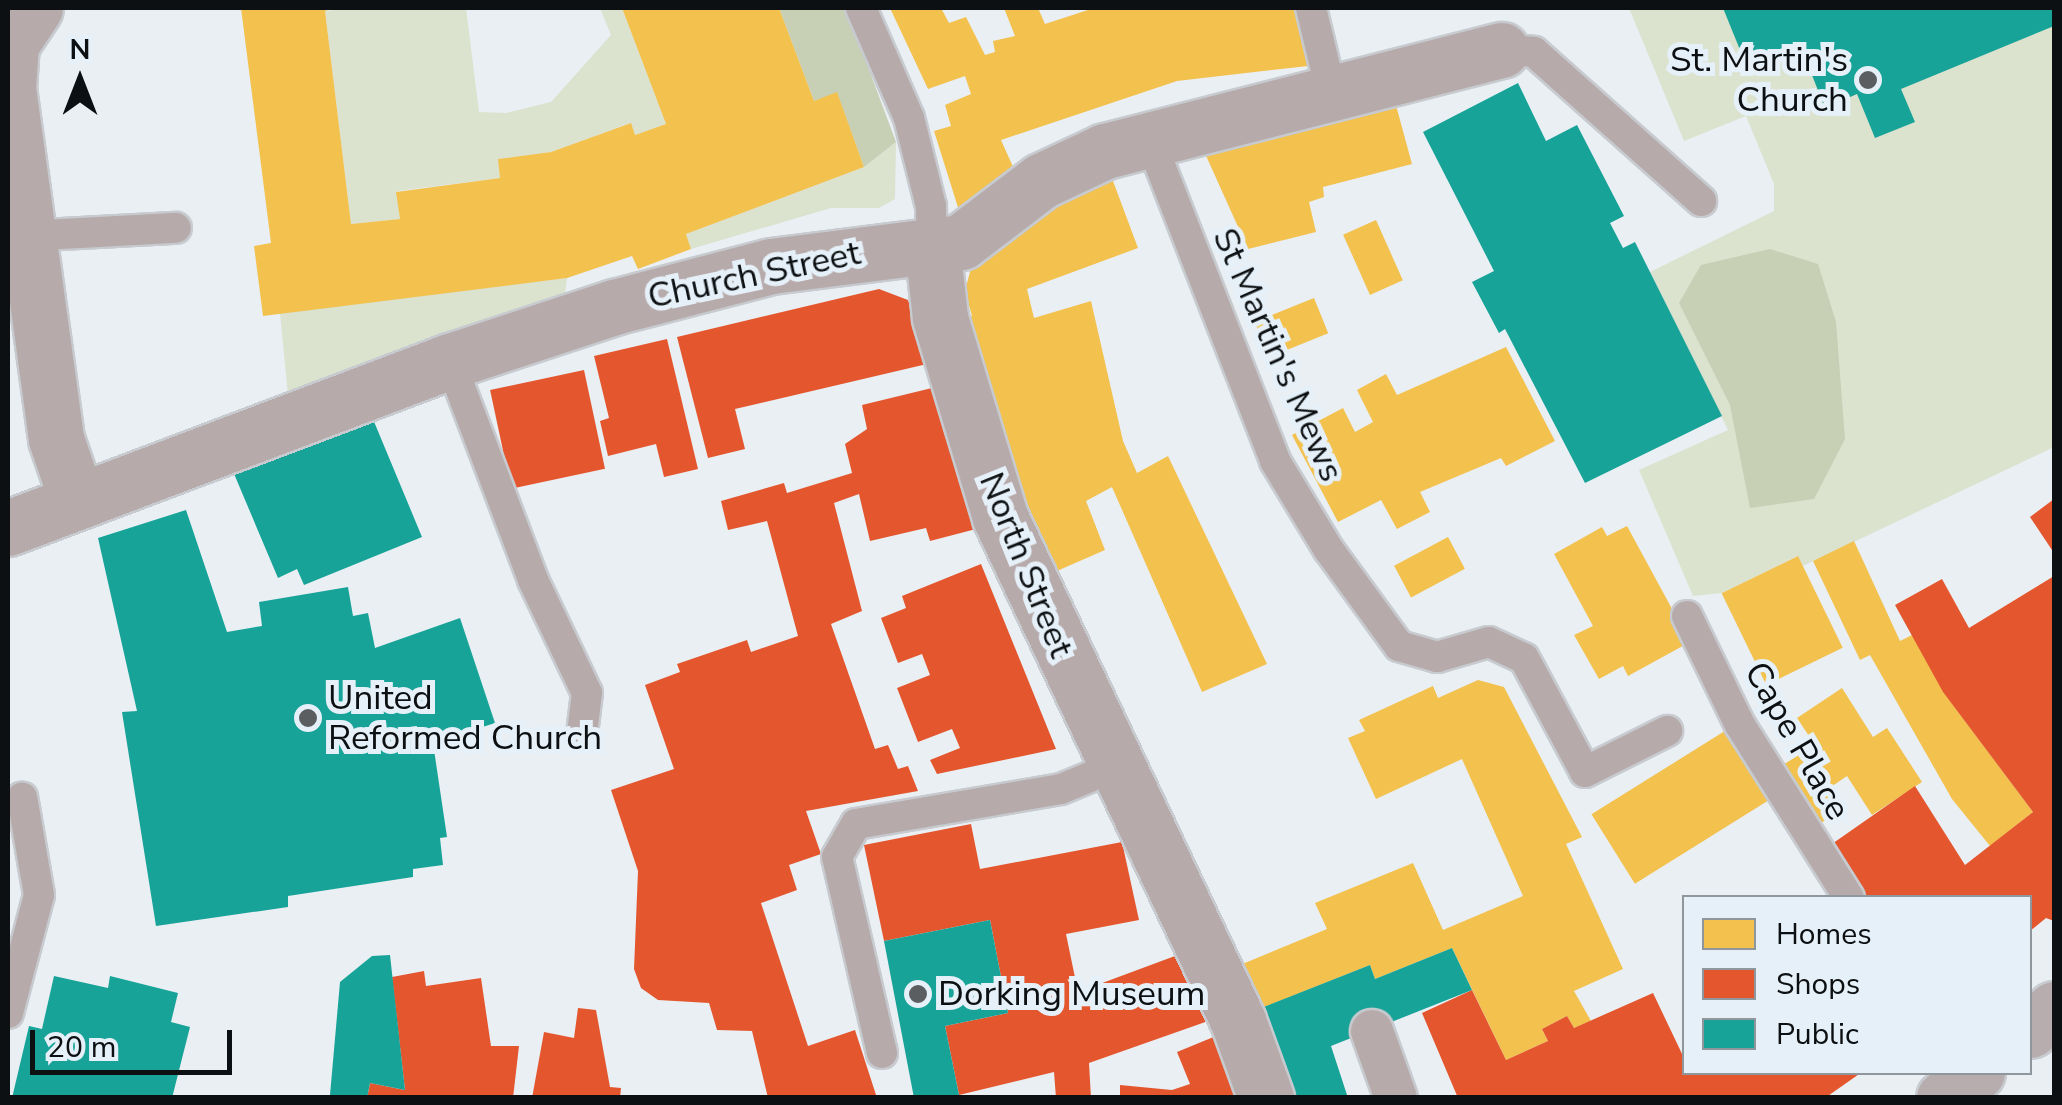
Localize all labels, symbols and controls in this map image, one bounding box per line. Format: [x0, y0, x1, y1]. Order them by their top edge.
north arrow [30, 30, 130, 130]
text: N [70, 31, 90, 69]
place label: St. Martin's Church [1670, 39, 1848, 121]
marker: St. Martin's Church [1857, 69, 1879, 91]
street label: St Martin's Mews [1203, 222, 1353, 488]
street label: Church Street [644, 232, 864, 318]
street label: North Street [970, 467, 1082, 663]
street label: Cape Place [1735, 655, 1859, 827]
place label: United Reformed Church [328, 677, 602, 759]
marker: United Reformed Church [297, 707, 319, 729]
legend [1682, 895, 2032, 1075]
text: Homes [1776, 914, 1872, 955]
text: Shops [1776, 964, 1860, 1005]
place label: Dorking Museum [938, 973, 1206, 1015]
marker: Dorking Museum [907, 983, 929, 1005]
scale bar [35, 1010, 238, 1072]
text: Public [1776, 1014, 1859, 1055]
text: 20 m [47, 1027, 116, 1068]

